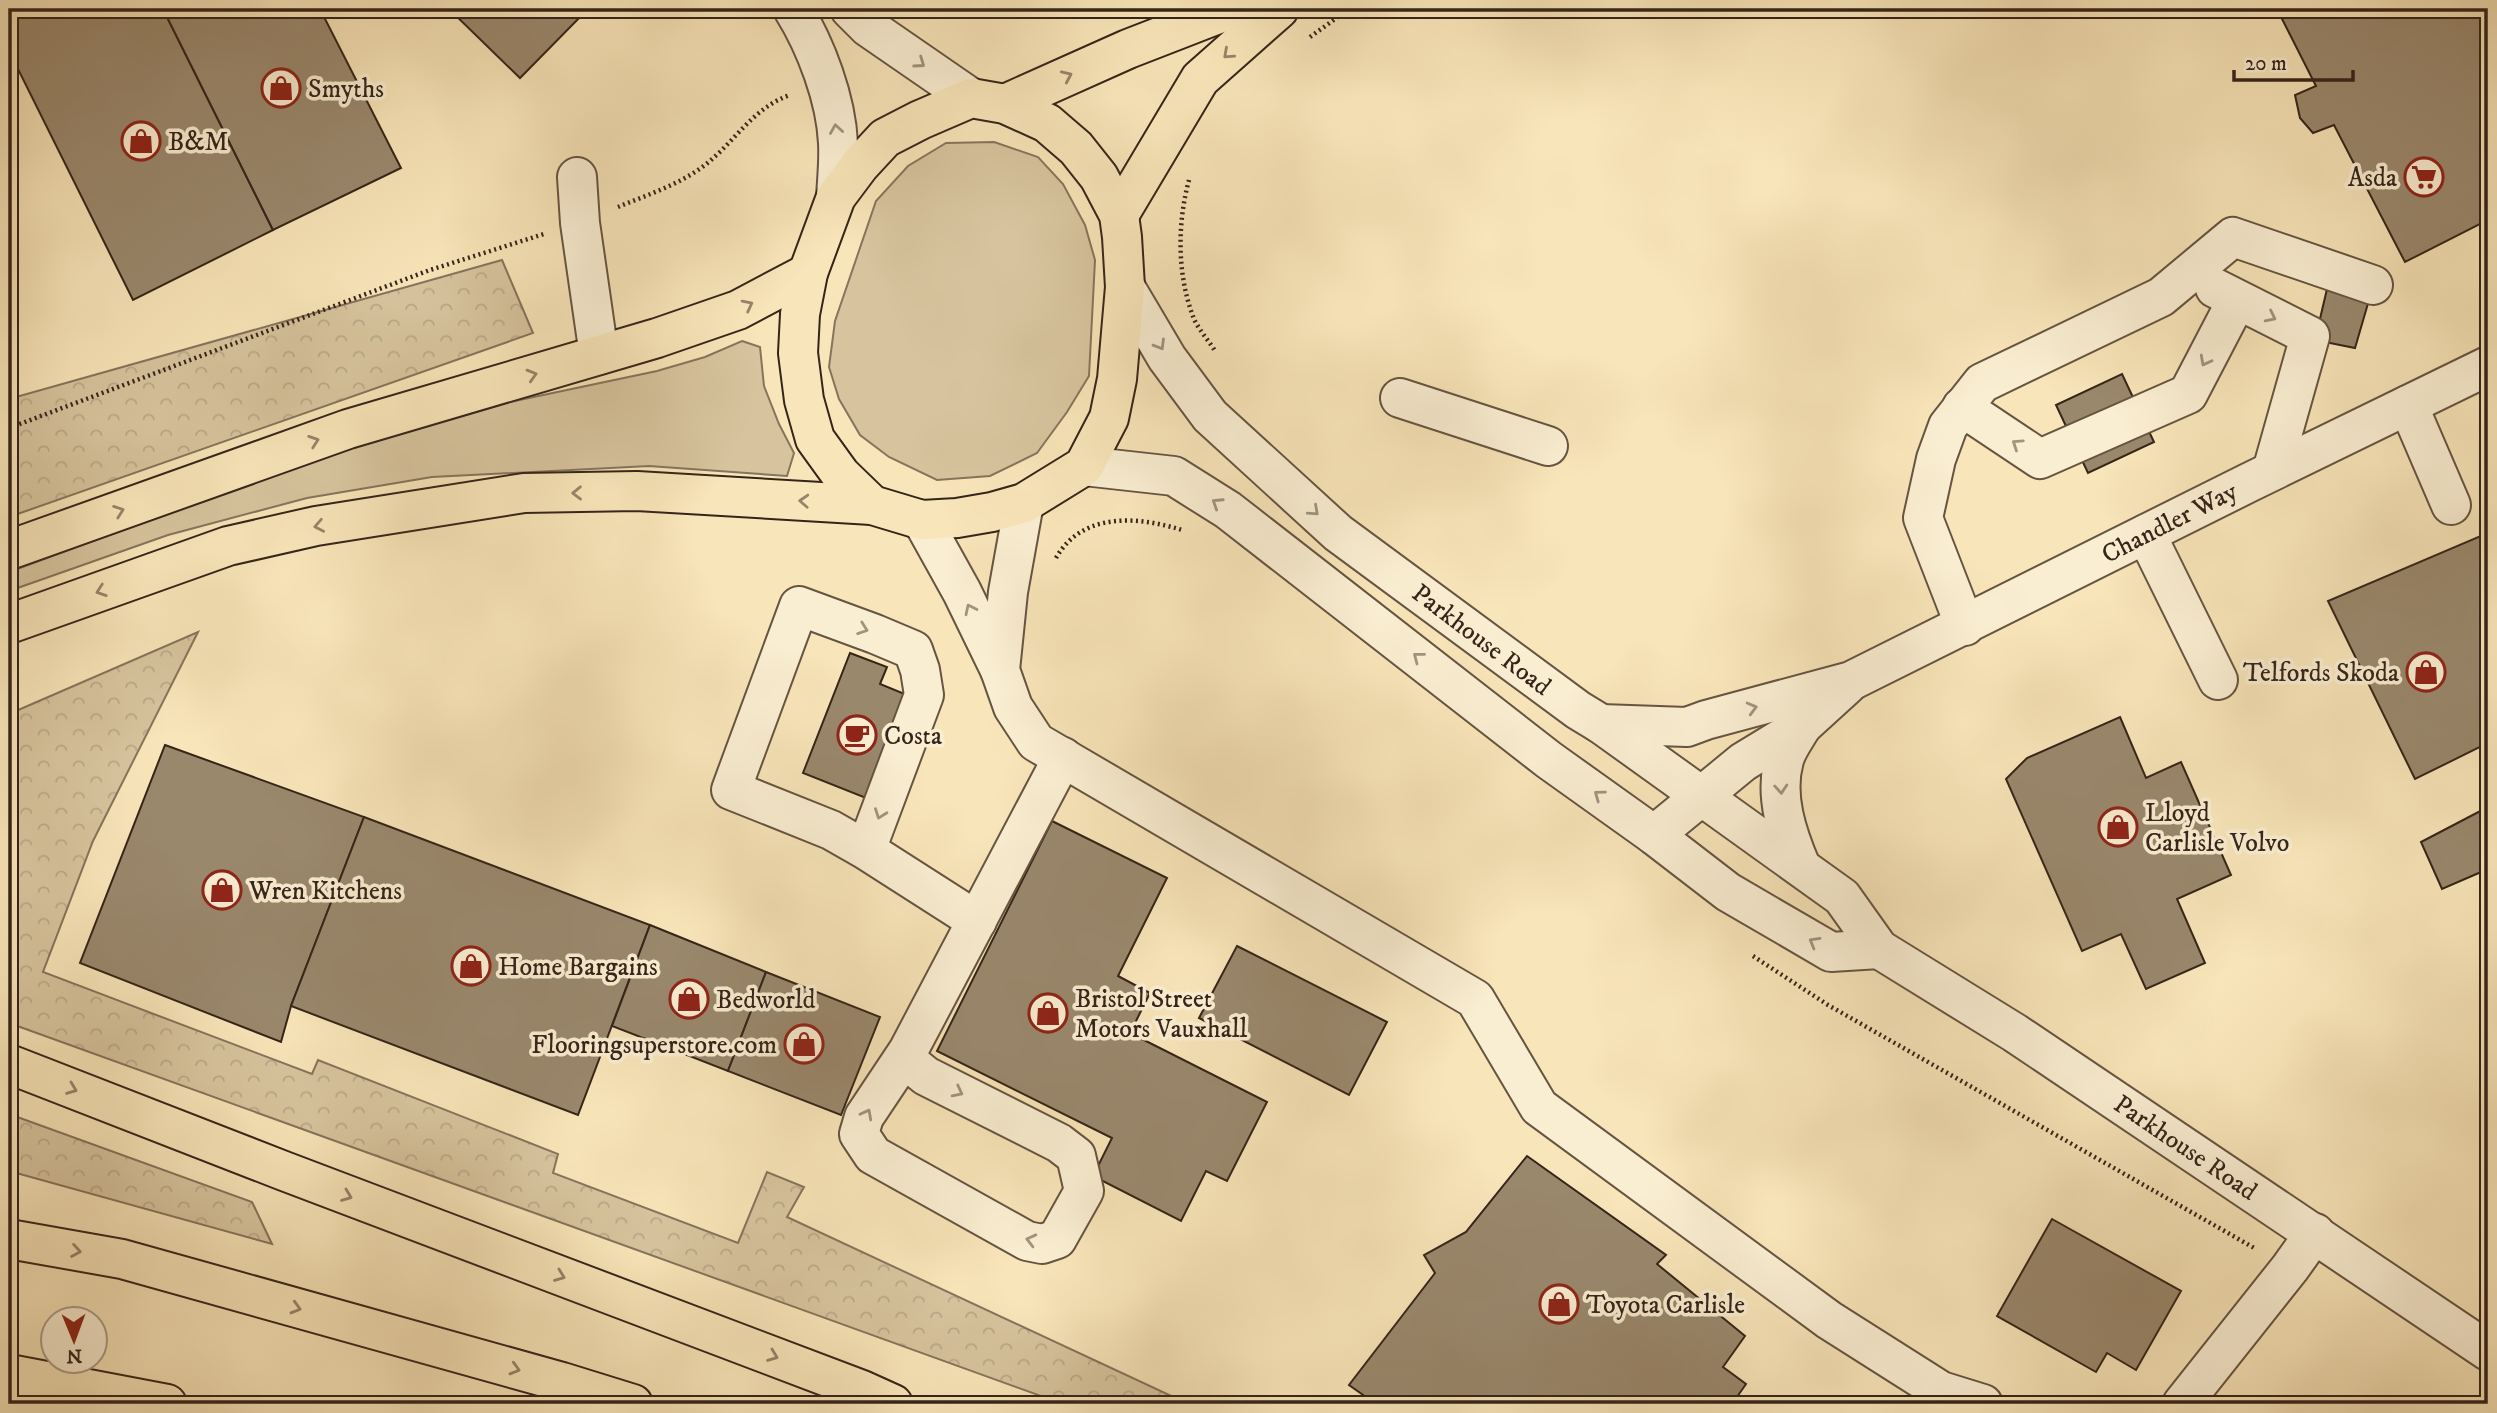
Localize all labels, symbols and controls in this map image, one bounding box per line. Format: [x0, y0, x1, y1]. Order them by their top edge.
scale bar [2234, 38, 2354, 82]
one-way arrow [1223, 46, 1236, 58]
text: 20 m [2245, 51, 2287, 77]
one-way arrow [912, 55, 925, 67]
shop icon: Smyths [260, 67, 302, 109]
one-way arrow [1060, 70, 1072, 84]
place label: Smyths [308, 73, 384, 106]
shop icon: B&M [120, 120, 162, 162]
one-way arrow [829, 124, 844, 135]
place label: B&M [168, 126, 228, 159]
supermarket icon: Asda [2403, 156, 2445, 198]
place label: Asda [2348, 162, 2397, 195]
one-way arrow [740, 299, 753, 313]
one-way arrow [2264, 308, 2276, 322]
one-way arrow [1152, 338, 1165, 351]
one-way arrow [2200, 353, 2214, 366]
one-way arrow [525, 369, 537, 383]
one-way arrow [307, 435, 319, 449]
one-way arrow [2011, 439, 2024, 452]
street label: Chandler Way [2096, 475, 2244, 572]
one-way arrow [571, 485, 582, 500]
one-way arrow [798, 494, 809, 509]
one-way arrow [1211, 499, 1224, 512]
one-way arrow [1306, 503, 1319, 515]
one-way arrow [113, 505, 125, 519]
one-way arrow [313, 518, 325, 533]
street label: Parkhouse Road [1405, 577, 1557, 703]
one-way arrow [96, 583, 108, 597]
one-way arrow [964, 604, 978, 616]
one-way arrow [856, 621, 868, 635]
shop icon: Telfords Skoda [2405, 651, 2447, 693]
one-way arrow [1413, 653, 1425, 666]
place label: Telfords Skoda [2243, 657, 2399, 690]
one-way arrow [1746, 701, 1758, 716]
cafe icon: Costa [836, 714, 878, 756]
place label: Costa [884, 720, 942, 753]
one-way arrow [1774, 784, 1789, 795]
one-way arrow [1594, 791, 1607, 803]
place label: Lloyd Carlisle Volvo [2145, 797, 2289, 860]
shop icon: Lloyd Carlisle Volvo [2097, 806, 2139, 848]
one-way arrow [874, 807, 888, 819]
shop icon: Wren Kitchens [201, 869, 243, 911]
place label: Wren Kitchens [248, 875, 402, 908]
one-way arrow [1809, 937, 1822, 950]
shop icon: Home Bargains [450, 945, 492, 987]
place label: Home Bargains [498, 951, 658, 984]
shop icon: Bedworld [668, 978, 710, 1020]
place label: Bristol Street Motors Vauxhall [1075, 983, 1248, 1046]
place label: Bedworld [716, 984, 816, 1017]
shop icon: Bristol Street Motors Vauxhall [1027, 992, 1069, 1034]
shop icon: Flooringsuperstore.com [783, 1023, 825, 1065]
place label: Flooringsuperstore.com [531, 1029, 777, 1062]
one-way arrow [66, 1081, 78, 1095]
one-way arrow [951, 1084, 963, 1098]
street label: Parkhouse Road [2107, 1088, 2263, 1208]
one-way arrow [859, 1109, 873, 1121]
one-way arrow [341, 1187, 353, 1201]
one-way arrow [1026, 1234, 1038, 1248]
one-way arrow [70, 1243, 82, 1258]
one-way arrow [554, 1267, 566, 1281]
shop icon: Toyota Carlisle [1538, 1283, 1580, 1325]
place label: Toyota Carlisle [1586, 1289, 1745, 1322]
one-way arrow [290, 1299, 302, 1314]
north arrow [38, 1304, 108, 1374]
text: N [66, 1344, 82, 1367]
one-way arrow [767, 1348, 779, 1362]
one-way arrow [509, 1360, 521, 1375]

